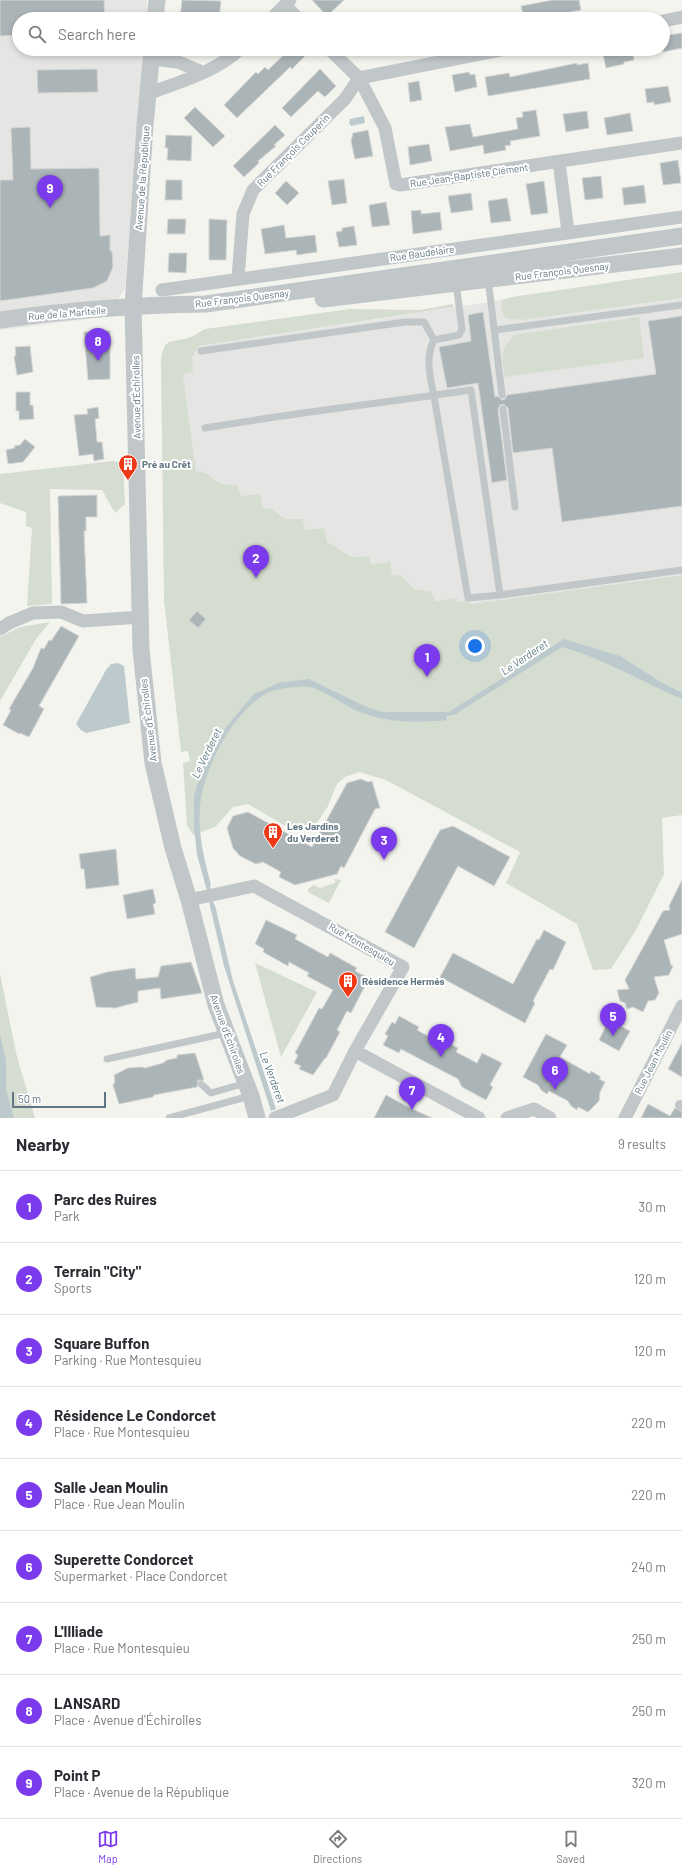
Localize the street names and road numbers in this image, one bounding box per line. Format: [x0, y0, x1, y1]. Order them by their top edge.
street label: Rue François Couperin [254, 111, 332, 189]
street label: Avenue de la République [132, 125, 152, 231]
street label: Rue Jean-Baptiste Clément [409, 161, 529, 189]
street label: Rue Baudelaire [389, 243, 455, 263]
street label: Rue François Quesnay [514, 259, 610, 283]
street label: Rue François Quesnay [194, 286, 290, 310]
street label: Rue de la Maritelle [28, 304, 106, 322]
street label: Avenue d'Échirolles [129, 355, 143, 439]
street label: Avenue d'Échirolles [137, 678, 159, 762]
street label: Rue Montesquieu [327, 920, 397, 968]
street label: Avenue d'Échirolles [208, 993, 248, 1075]
street label: Rue Jean Moulin [632, 1028, 674, 1096]

